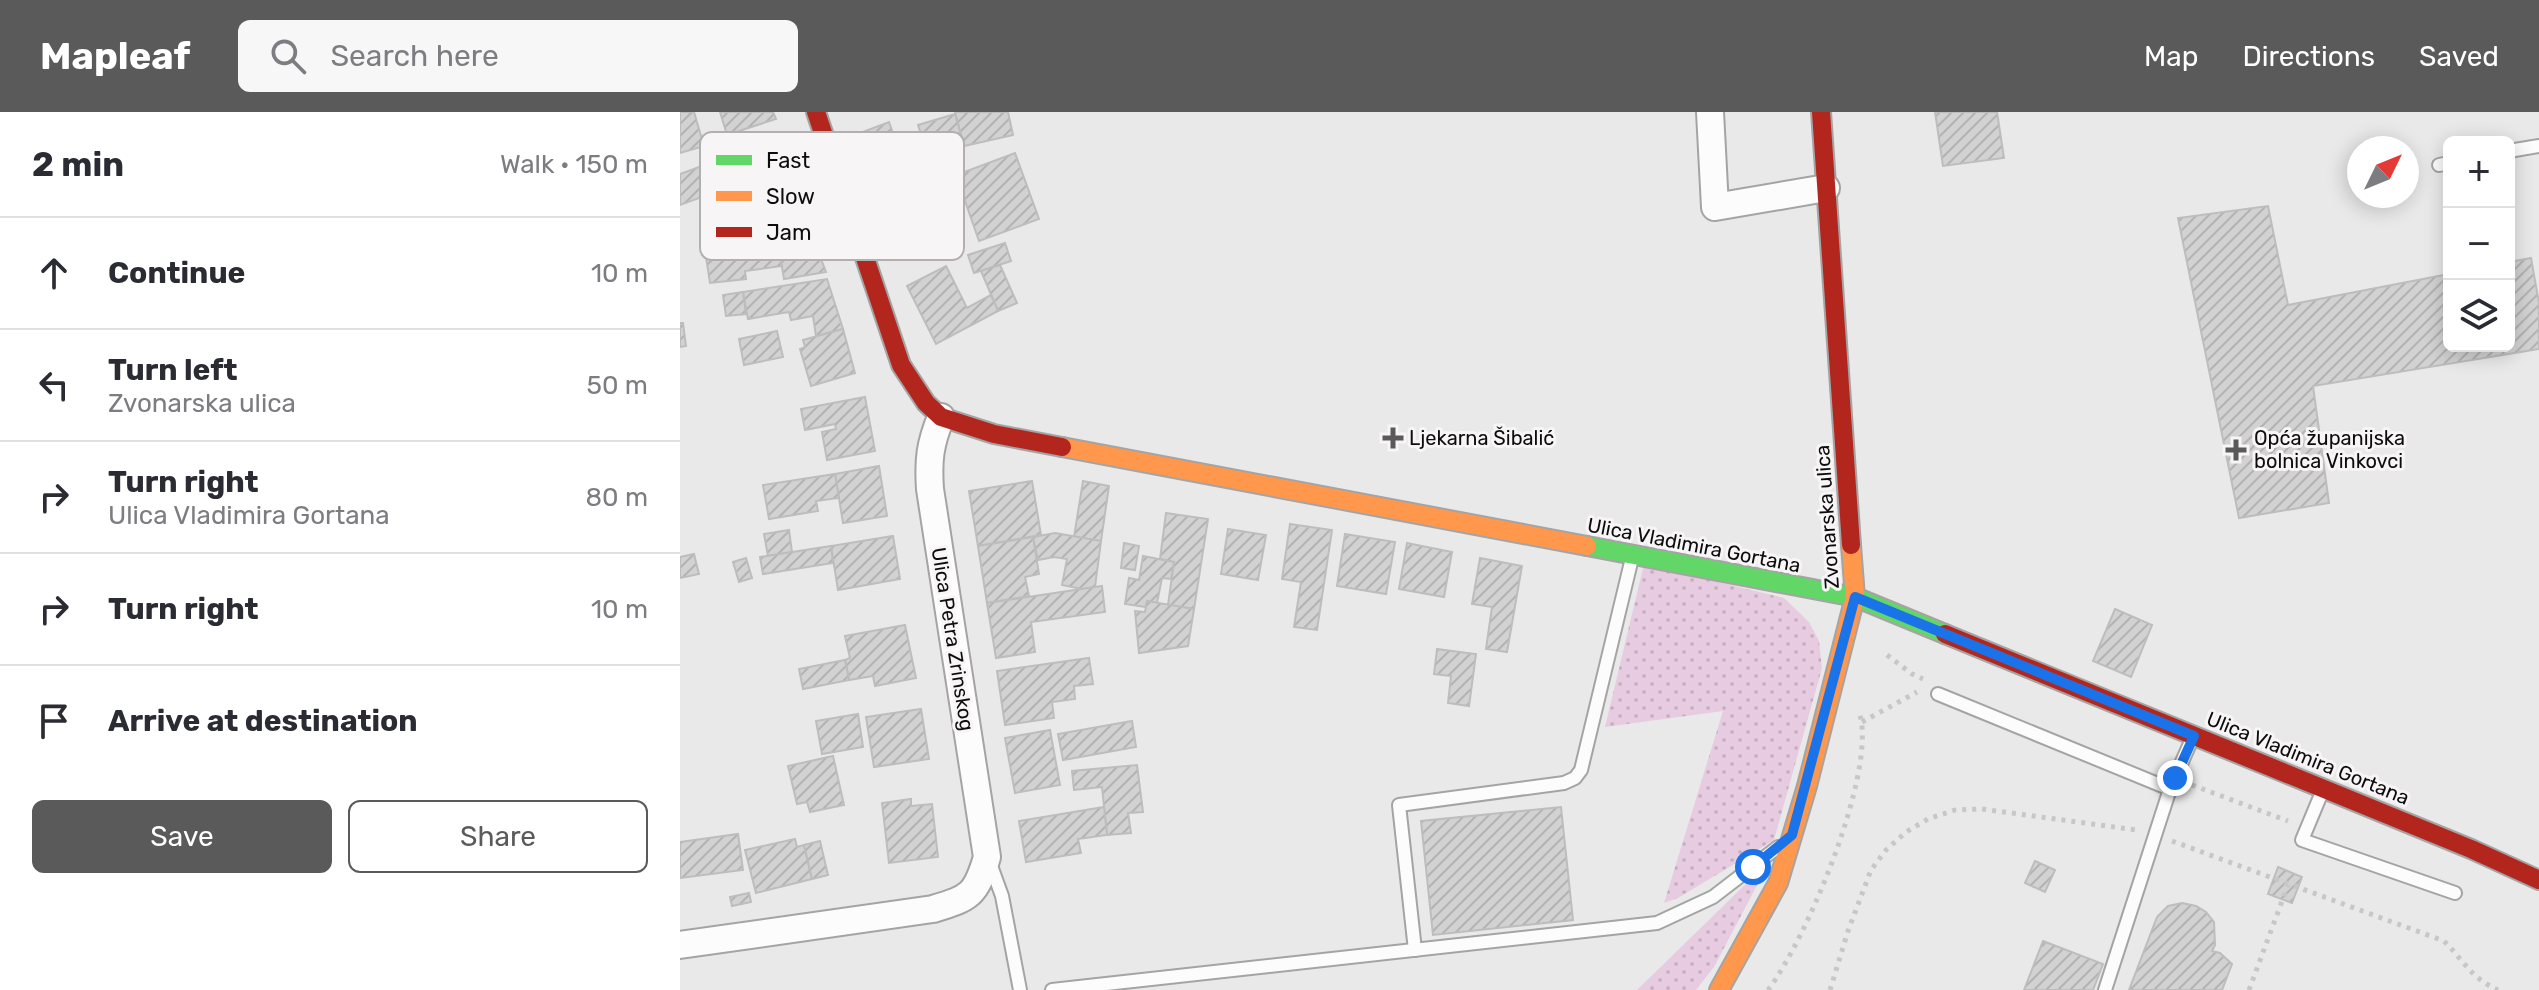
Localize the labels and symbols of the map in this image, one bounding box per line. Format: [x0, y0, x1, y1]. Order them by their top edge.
legend [700, 132, 964, 260]
north arrow [2347, 136, 2419, 208]
text: Fast [766, 147, 811, 174]
text: Slow [766, 183, 815, 210]
text: Jam [766, 219, 812, 246]
place label: Ljekarna Šibalić [1409, 426, 1554, 450]
place label: Opća županijska bolnica Vinkovci [2254, 426, 2405, 473]
marker: Ljekarna Šibalić [1384, 429, 1402, 447]
marker: Opća županijska bolnica Vinkovci [2225, 439, 2247, 461]
street label: Zvonarska ulica [1810, 444, 1844, 590]
street label: Ulica Vladimira Gortana [1585, 513, 1803, 577]
street label: Ulica Petra Zrinskog [927, 545, 979, 733]
street label: Ulica Vladimira Gortana [2203, 706, 2413, 810]
route end [2157, 760, 2193, 796]
route start [1735, 849, 1771, 885]

